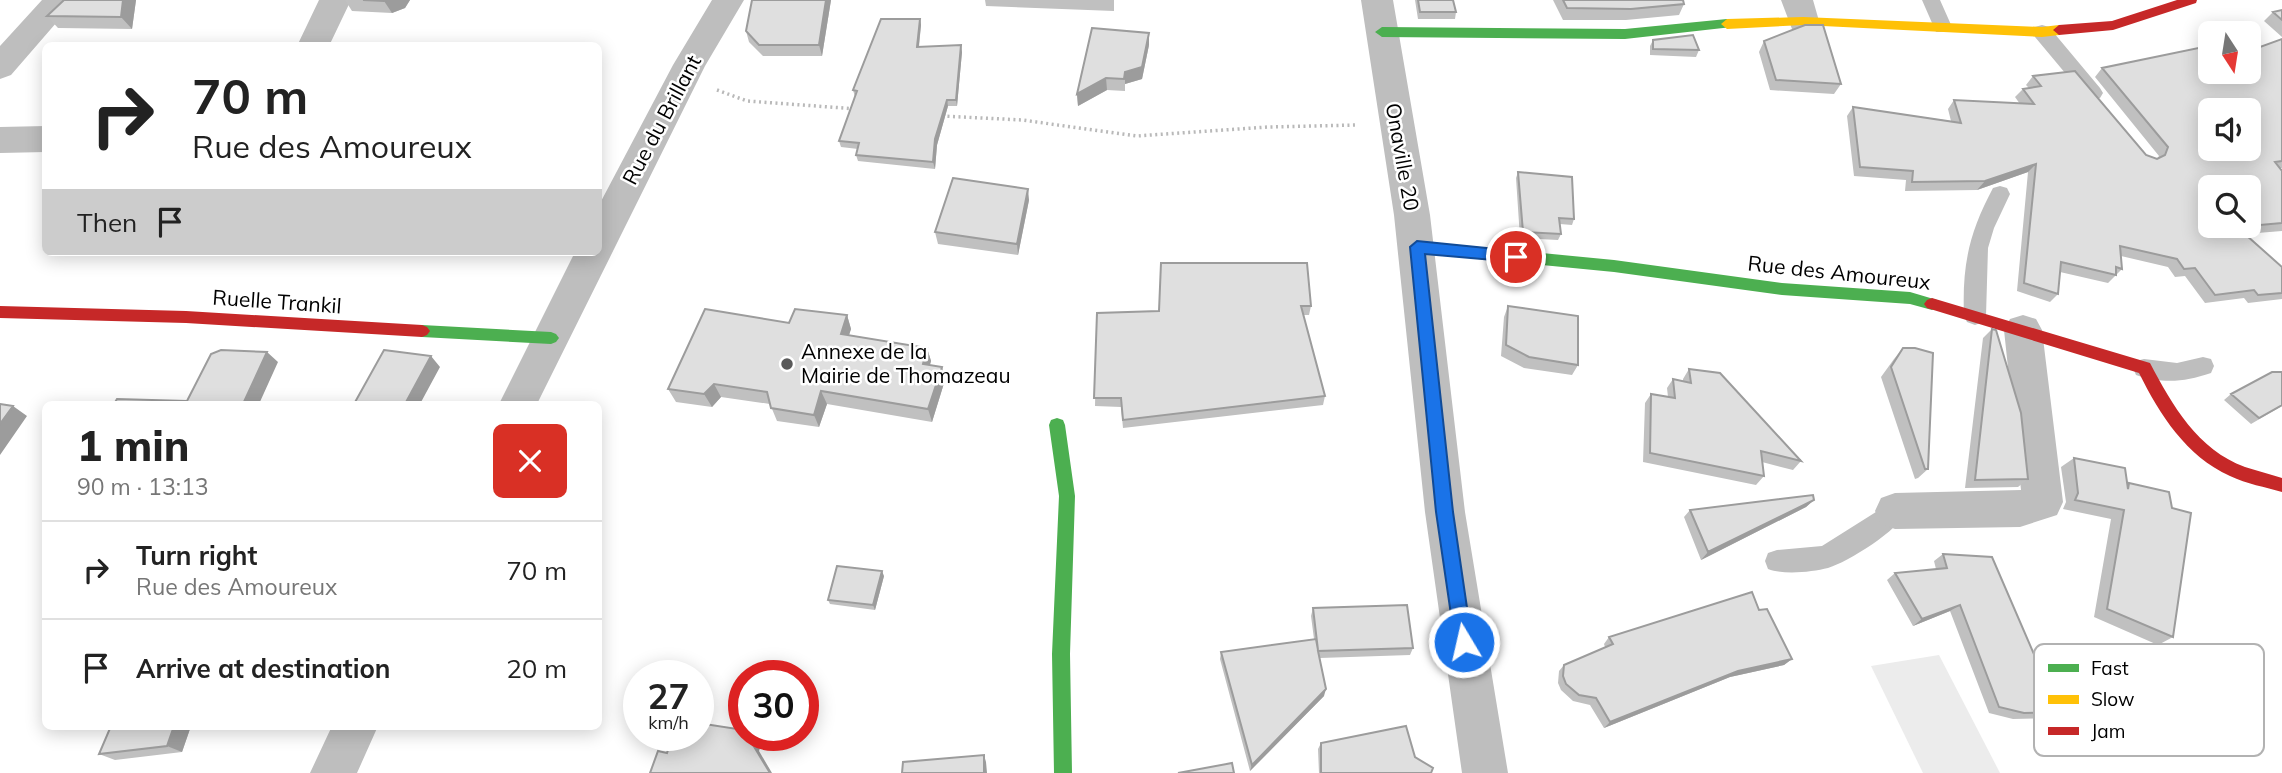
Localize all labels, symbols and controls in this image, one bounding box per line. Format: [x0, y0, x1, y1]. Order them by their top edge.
north arrow [2198, 21, 2261, 84]
map controls [2198, 21, 2261, 238]
street label: Rue du Brillant [616, 50, 706, 189]
text: 70 m [192, 65, 308, 126]
icon: right [77, 70, 168, 161]
button: sound [2198, 98, 2261, 161]
street label: Onaville 20 [1381, 101, 1425, 213]
text: Rue des Amoureux [192, 126, 472, 166]
button: search [2198, 175, 2261, 238]
icon: arrive [151, 203, 189, 241]
text: Then [77, 206, 137, 239]
pin [1486, 227, 1546, 287]
icon: arrive [1497, 238, 1535, 276]
street label: Rue des Amoureux [1746, 249, 1932, 295]
street label: Ruelle Trankil [212, 284, 342, 318]
place label: Annexe de la Mairie de Thomazeau [801, 338, 1011, 388]
marker: Annexe de la Mairie de Thomazeau [779, 356, 795, 372]
text: 1 min [77, 419, 190, 472]
button: close [493, 424, 567, 498]
text: 90 m · 13:13 [77, 472, 209, 501]
text: Turn right [136, 539, 257, 572]
icon: right [77, 551, 115, 589]
text: 70 m [506, 554, 567, 587]
text: Rue des Amoureux [136, 572, 337, 601]
position arrow [1427, 605, 1501, 679]
legend [2034, 644, 2264, 756]
icon: arrive [77, 649, 115, 687]
text: Arrive at destination [136, 652, 391, 685]
text: 20 m [506, 652, 567, 685]
text: Fast [2091, 656, 2129, 680]
speed limit sign: 30 [728, 660, 819, 751]
text: 27 [647, 674, 690, 718]
text: Slow [2091, 687, 2135, 711]
text: km/h [648, 711, 689, 734]
text: Jam [2091, 719, 2125, 743]

